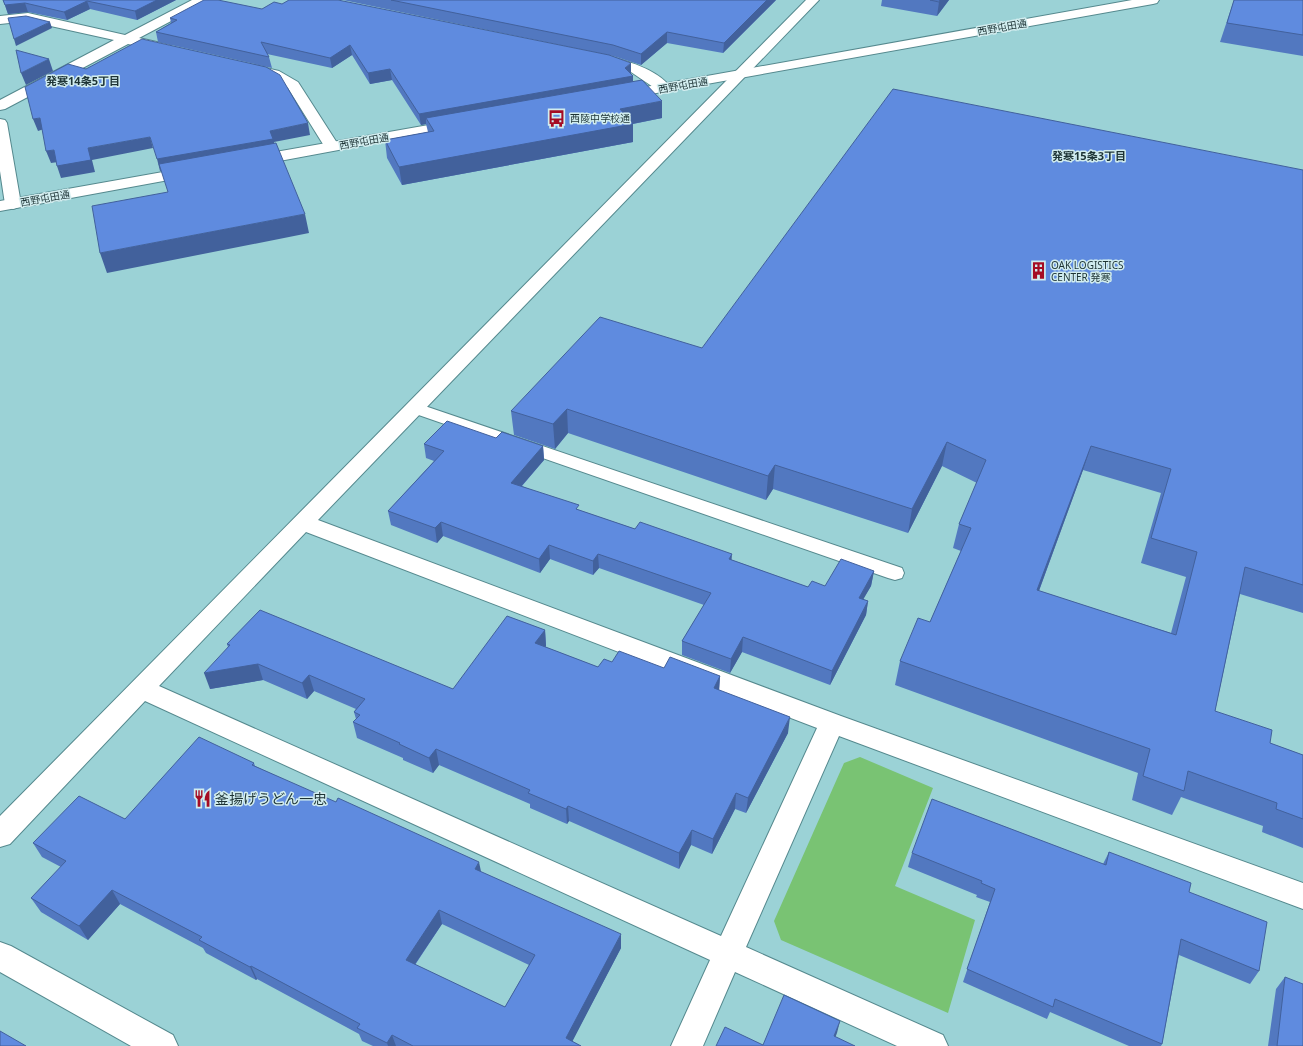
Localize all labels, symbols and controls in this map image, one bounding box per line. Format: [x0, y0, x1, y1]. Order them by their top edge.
street label: 西野屯田通 [976, 16, 1028, 38]
district label: 発寒14条5丁目 [46, 73, 120, 88]
street label: 西野屯田通 [657, 74, 709, 96]
bus stop icon: 西陵中学校通 [547, 108, 567, 128]
place label: 西陵中学校通 [570, 111, 630, 125]
street label: 西野屯田通 [338, 130, 390, 152]
district label: 発寒15条3丁目 [1052, 148, 1126, 163]
street label: 西野屯田通 [19, 187, 71, 209]
place label: OAK LOGISTICS CENTER 発寒 [1051, 258, 1124, 284]
building icon: OAK LOGISTICS CENTER 発寒 [1028, 261, 1048, 281]
restaurant icon: 釜揚げうどん一忠 [192, 789, 212, 809]
place label: 釜揚げうどん一忠 [215, 789, 327, 808]

